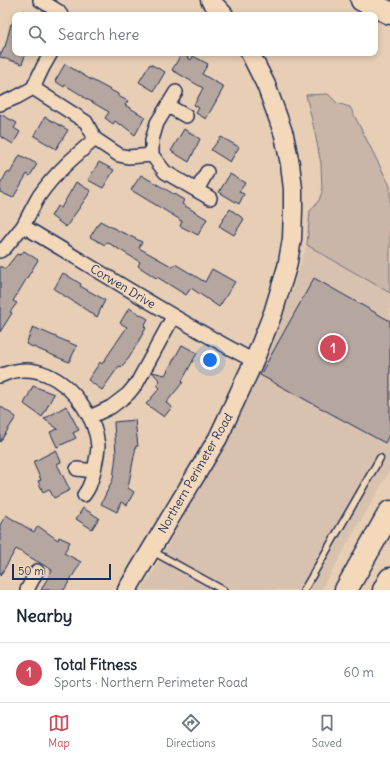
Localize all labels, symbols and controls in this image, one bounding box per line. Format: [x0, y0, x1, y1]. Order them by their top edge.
search box [12, 12, 378, 56]
icon: search [26, 23, 48, 45]
text: Search here [58, 25, 139, 44]
street label: Corwen Drive [88, 261, 158, 311]
pin: 1 [320, 333, 346, 363]
your location [200, 350, 220, 370]
street label: Northern Perimeter Road [154, 410, 236, 536]
scale bar [12, 562, 111, 581]
text: 50 m [18, 564, 44, 578]
text: Nearby [16, 605, 72, 627]
text: Total Fitness [54, 655, 137, 674]
text: 1 [26, 664, 32, 681]
text: 60 m [343, 664, 374, 681]
text: Sports · Northern Perimeter Road [54, 674, 248, 691]
tab: Map [48, 712, 70, 750]
tab: Directions [166, 712, 216, 750]
tab: Saved [312, 712, 342, 750]

